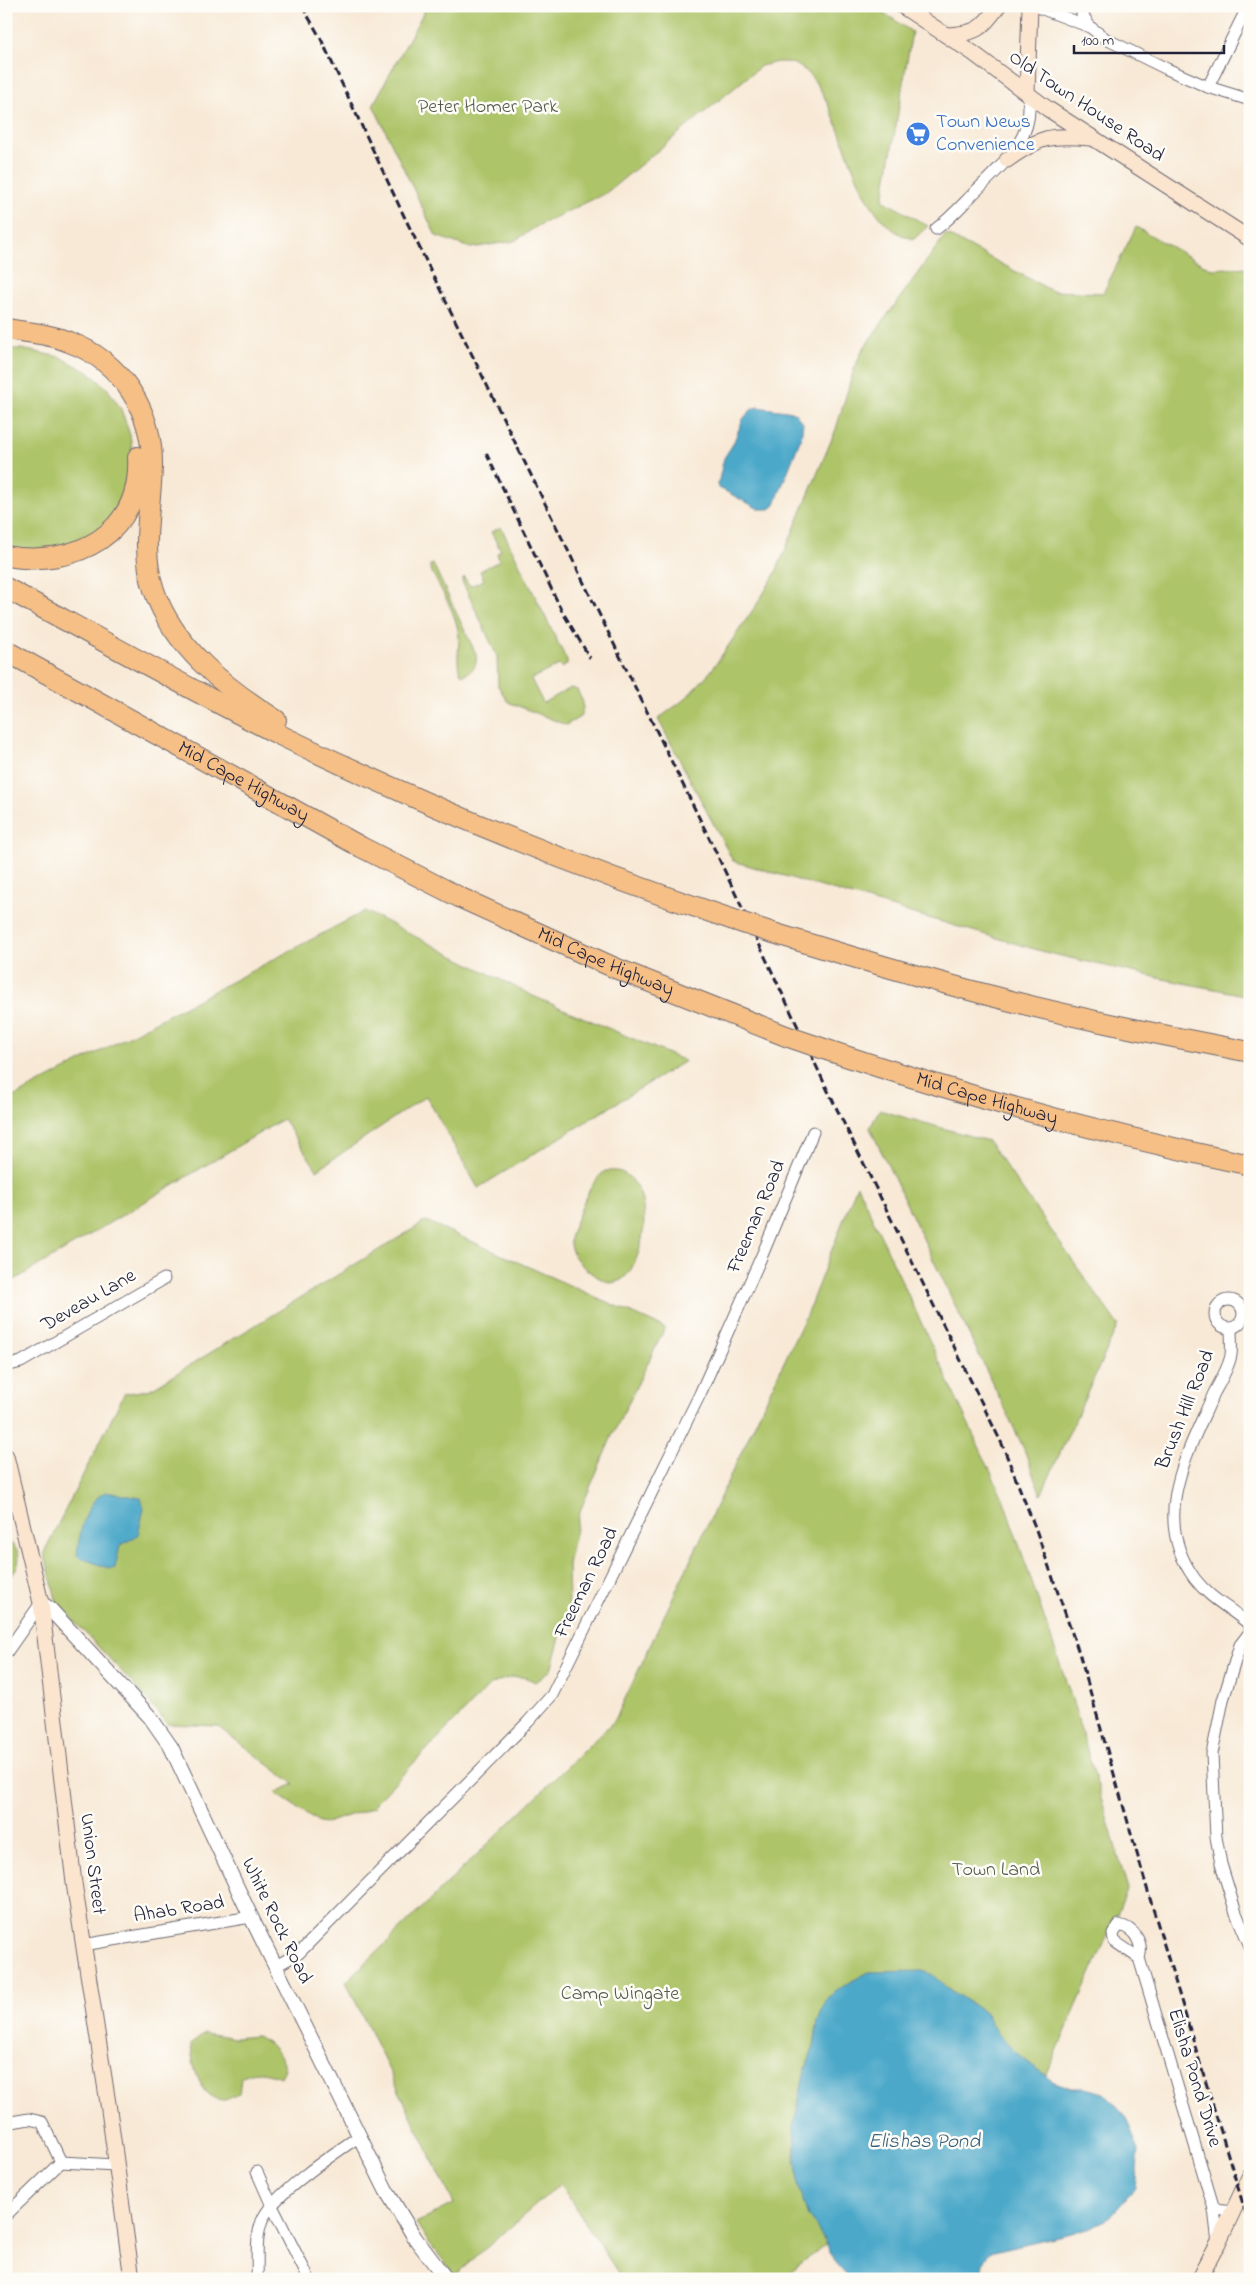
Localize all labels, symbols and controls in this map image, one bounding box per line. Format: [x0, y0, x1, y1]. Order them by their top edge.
scale bar [1074, 22, 1224, 54]
text: 100 m [1081, 30, 1114, 52]
street label: Old Town House Road [1002, 44, 1170, 170]
park label: Peter Homer Park [418, 93, 558, 122]
place label: Town News Convenience [936, 108, 1035, 160]
supermarket icon: Town News Convenience [905, 121, 931, 147]
street label: Mid Cape Highway [172, 734, 314, 830]
street label: Mid Cape Highway [532, 920, 678, 1005]
street label: Mid Cape Highway [912, 1065, 1061, 1133]
street label: Freeman Road [720, 1156, 794, 1279]
street label: Deveau Lane [35, 1262, 142, 1340]
street label: Brush Hill Road [1149, 1346, 1223, 1475]
street label: Freeman Road [547, 1523, 626, 1644]
street label: Union Street [71, 1812, 113, 1917]
street label: White Rock Road [233, 1853, 319, 1989]
park label: Town Land [952, 1856, 1040, 1885]
street label: Ahab Road [131, 1889, 227, 1931]
park label: Camp Wingate [561, 1980, 679, 2010]
street label: Elisha Pond Drive [1159, 2005, 1229, 2151]
water label: Elishas Pond [868, 2127, 981, 2157]

